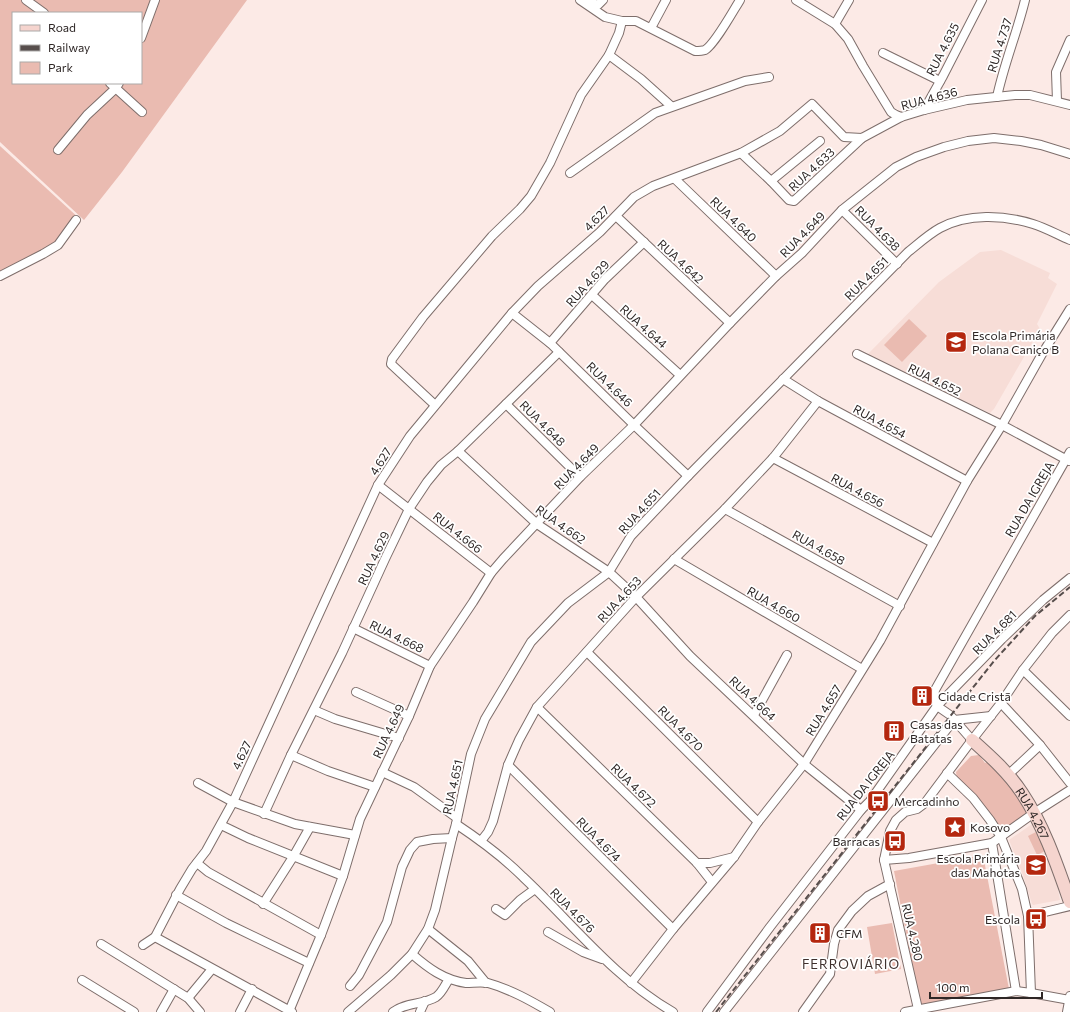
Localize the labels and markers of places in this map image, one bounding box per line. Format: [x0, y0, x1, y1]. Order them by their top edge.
place label: Escola Primária Polana Caniço B [972, 328, 1059, 356]
school or university icon: Escola Primária Polana Caniço B [943, 329, 969, 355]
building icon: Cidade Cristã [909, 683, 935, 709]
place label: Cidade Cristã [938, 689, 1011, 703]
place label: Casas das Batatas [910, 717, 963, 745]
building icon: Casas das Batatas [881, 718, 907, 744]
bus stop icon: Mercadinho [865, 788, 891, 814]
place label: Mercadinho [894, 794, 960, 808]
place icon: Kosovo [942, 814, 968, 840]
place label: Kosovo [970, 820, 1010, 834]
bus stop icon: Barracas [882, 828, 908, 854]
place label: Barracas [833, 834, 880, 848]
place label: Escola Primária das Mahotas [936, 851, 1020, 879]
school or university icon: Escola Primária das Mahotas [1023, 852, 1049, 878]
bus stop icon: Escola [1023, 906, 1049, 932]
place label: Escola [985, 912, 1020, 926]
building icon: CFM [807, 920, 833, 946]
place label: CFM [836, 926, 863, 940]

